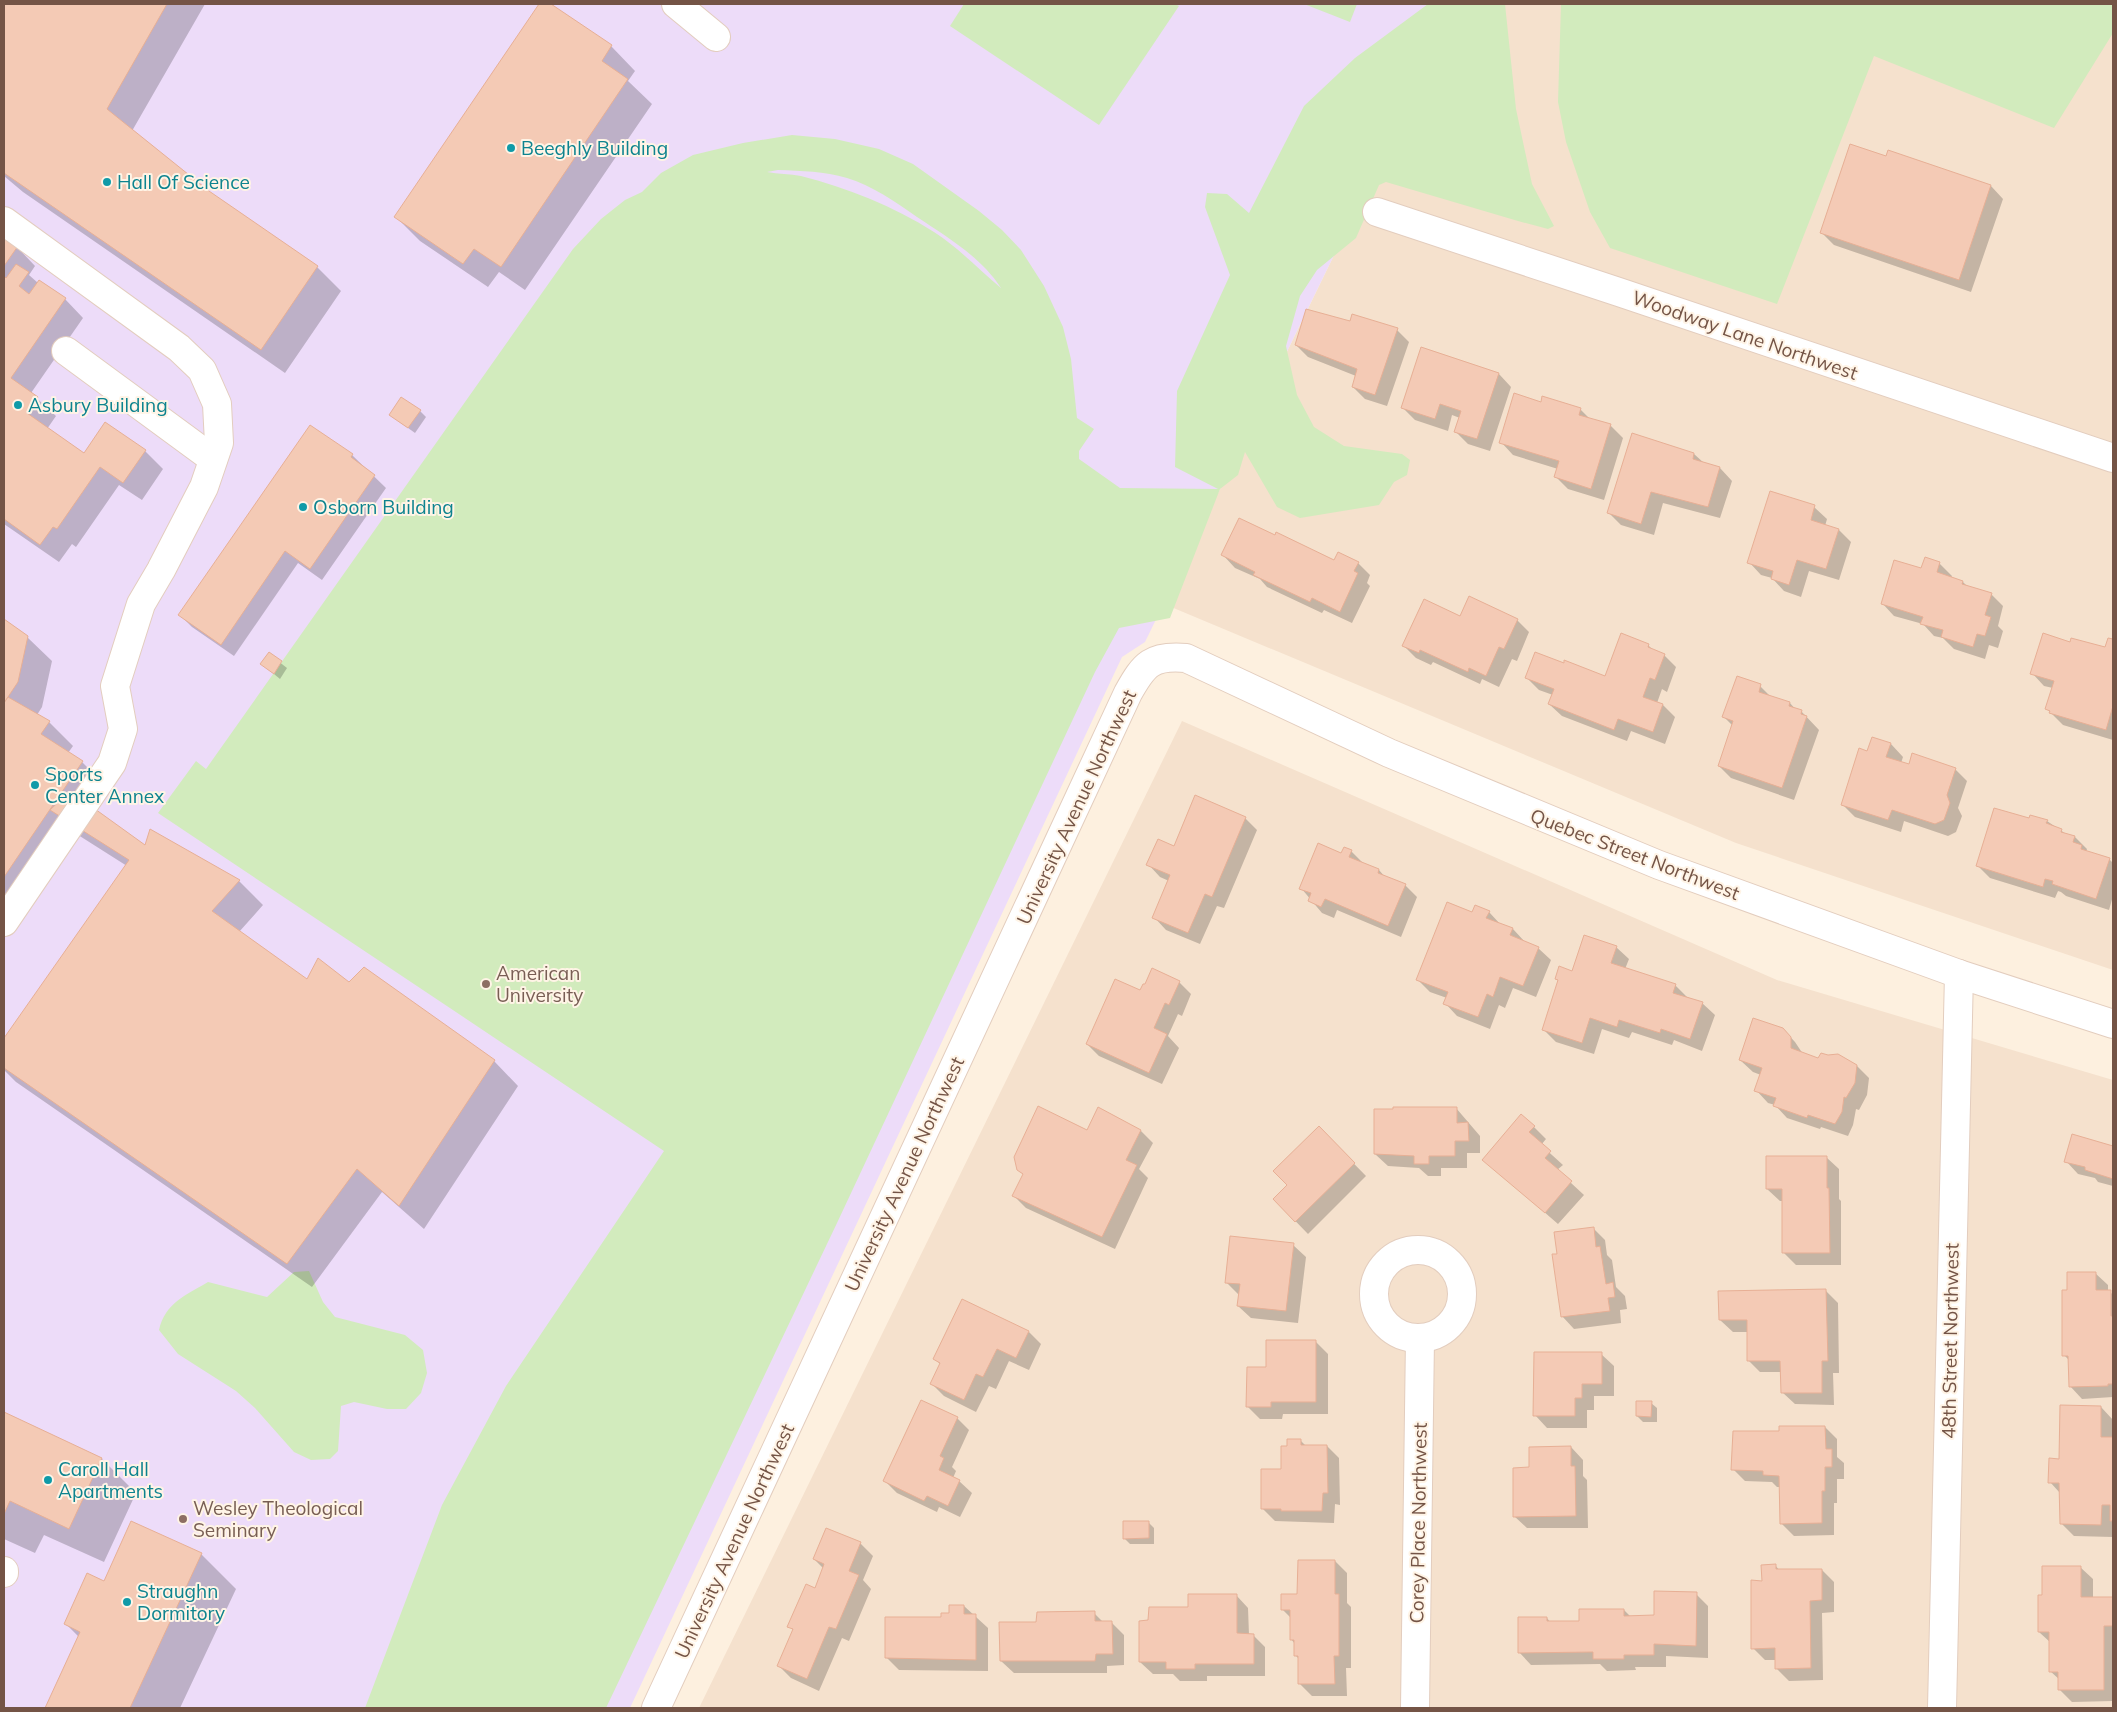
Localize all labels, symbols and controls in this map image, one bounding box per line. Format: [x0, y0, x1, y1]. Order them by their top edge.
place label: Beeghly Building [521, 136, 668, 160]
marker: Beeghly Building [505, 142, 517, 154]
place label: Hall Of Science [117, 170, 250, 194]
marker: Hall Of Science [101, 176, 113, 188]
street label: Woodway Lane Northwest [1629, 285, 1861, 385]
place label: Asbury Building [28, 393, 168, 417]
marker: Asbury Building [12, 399, 24, 411]
place label: Osborn Building [313, 495, 454, 519]
marker: Osborn Building [297, 501, 309, 513]
street label: University Avenue Northwest [1011, 685, 1141, 928]
place label: Sports Center Annex [45, 762, 164, 808]
marker: Sports Center Annex [29, 779, 41, 791]
street label: Quebec Street Northwest [1527, 803, 1743, 905]
place label: American University [496, 961, 583, 1007]
marker: American University [480, 978, 492, 990]
street label: University Avenue Northwest [839, 1052, 969, 1295]
street label: 48th Street Northwest [1936, 1243, 1964, 1439]
street label: University Avenue Northwest [669, 1419, 799, 1662]
street label: Corey Place Northwest [1404, 1422, 1432, 1624]
place label: Caroll Hall Apartments [58, 1457, 163, 1503]
marker: Caroll Hall Apartments [42, 1474, 54, 1486]
place label: Wesley Theological Seminary [193, 1496, 363, 1542]
marker: Wesley Theological Seminary [177, 1513, 189, 1525]
place label: Straughn Dormitory [137, 1579, 225, 1625]
marker: Straughn Dormitory [121, 1596, 133, 1608]

